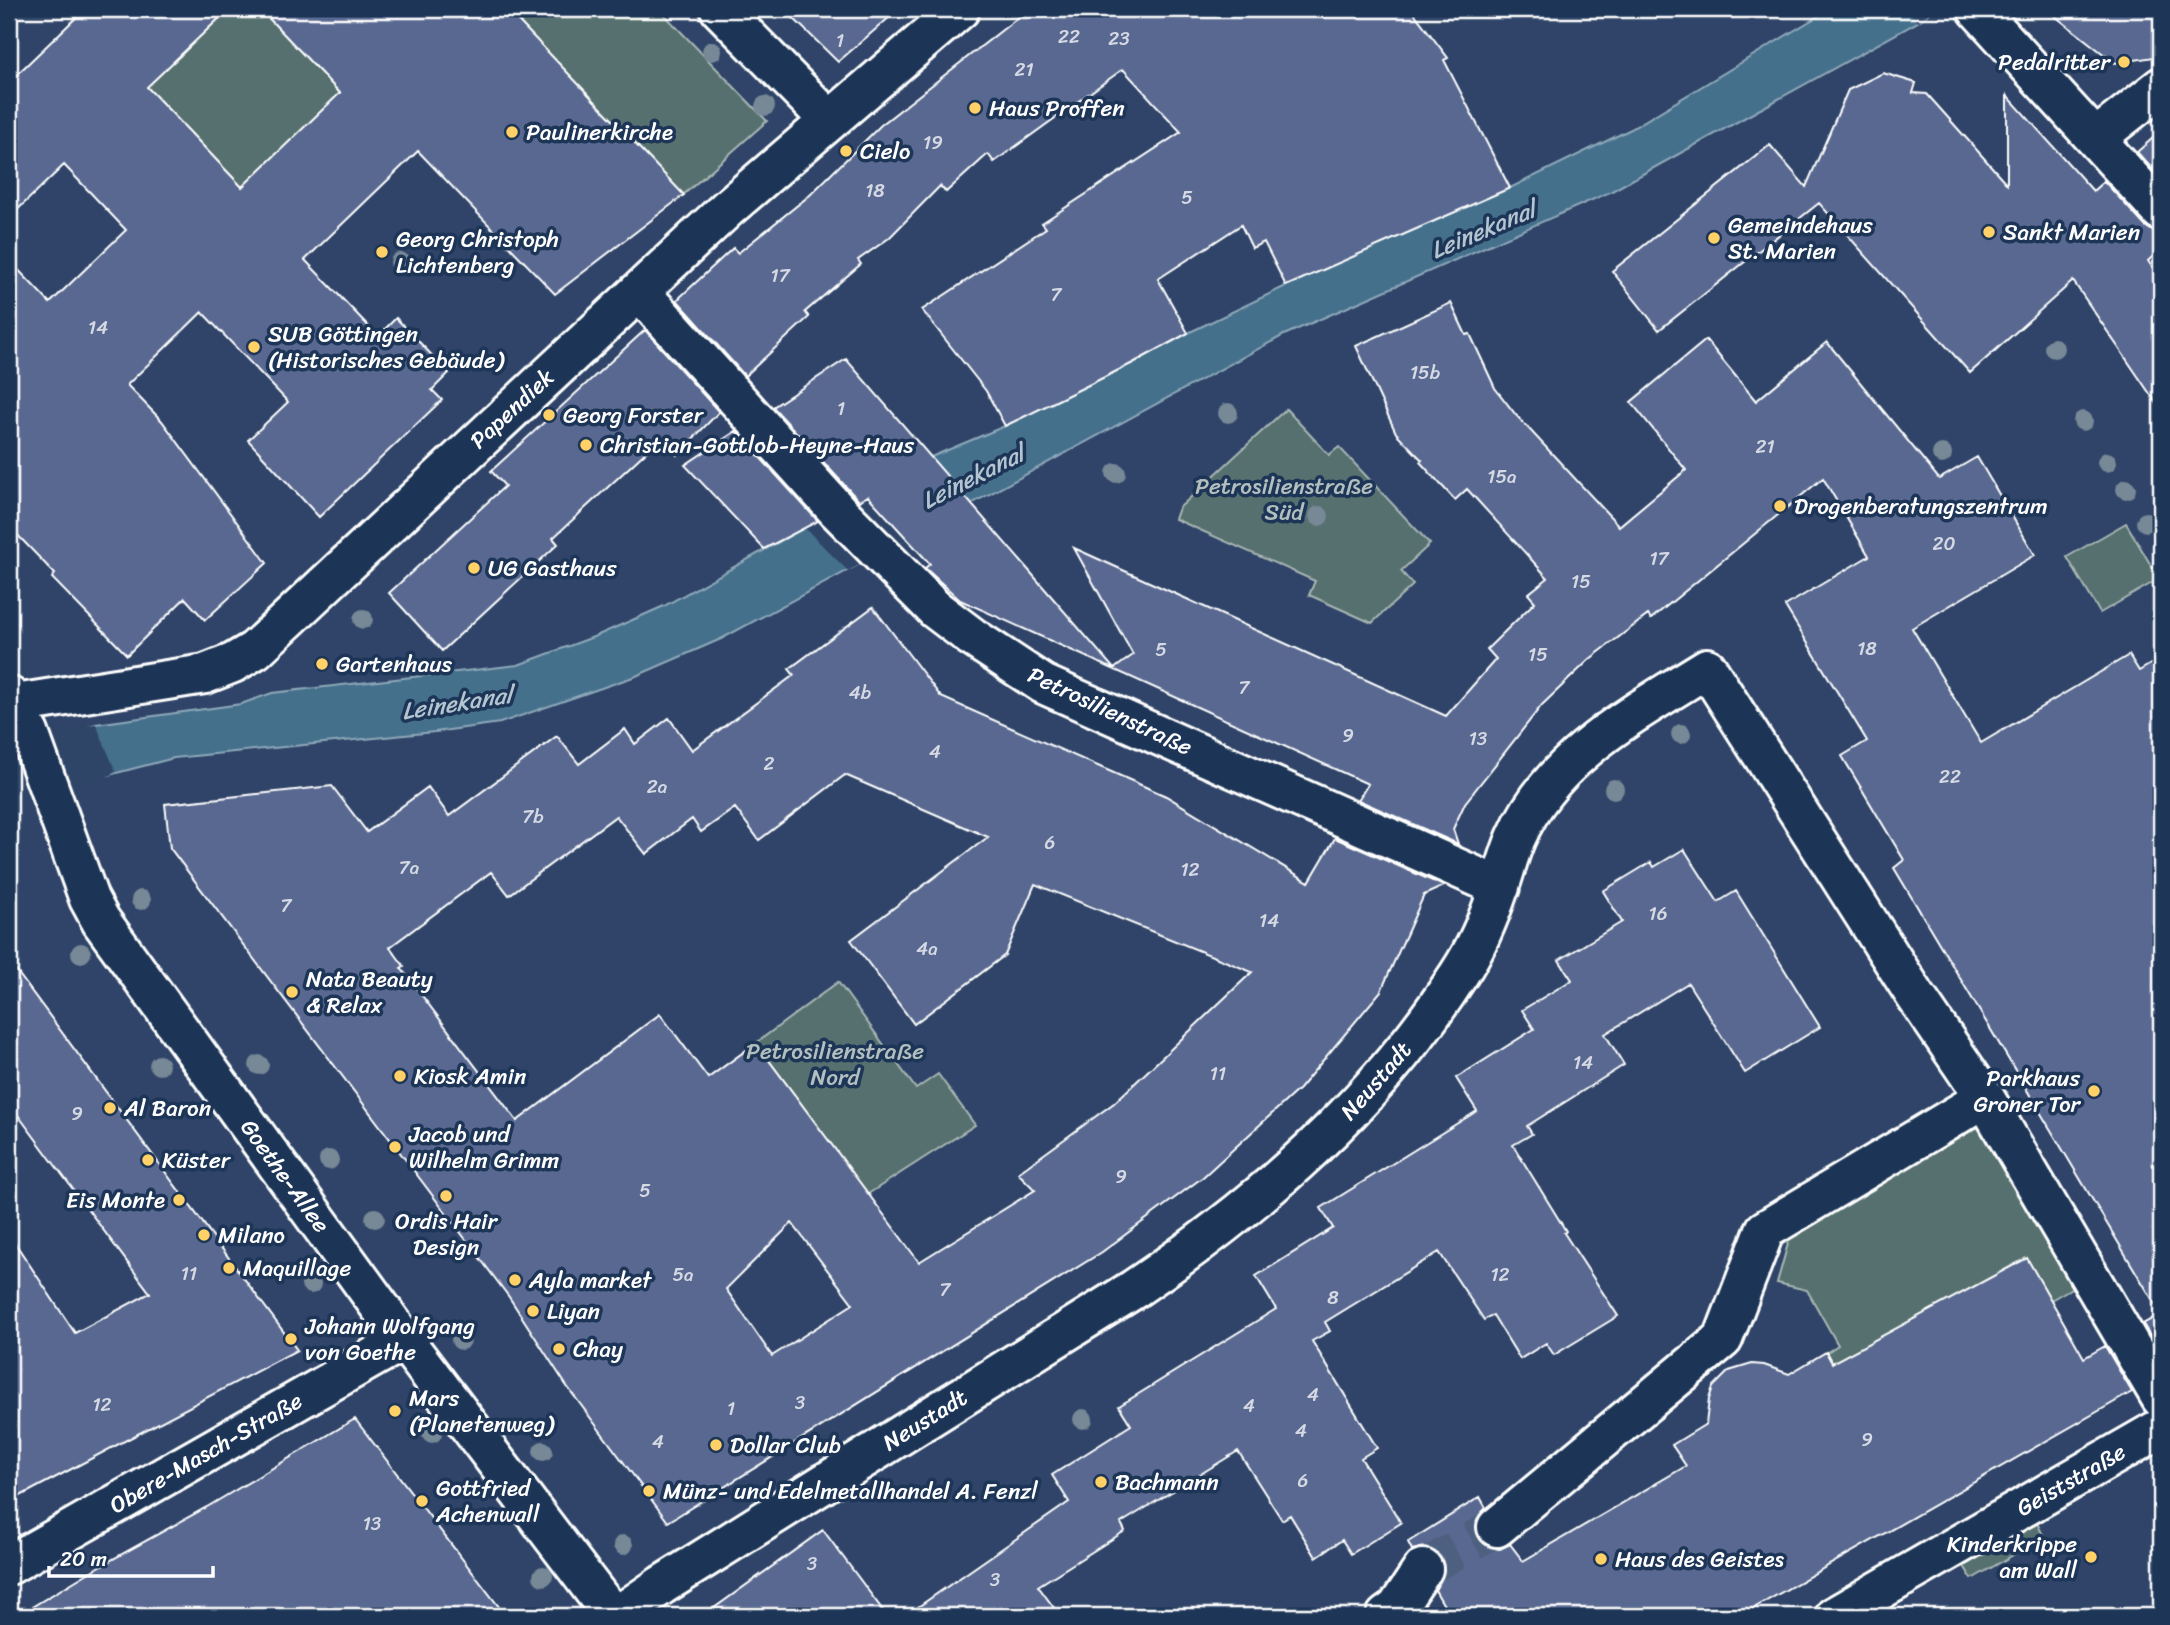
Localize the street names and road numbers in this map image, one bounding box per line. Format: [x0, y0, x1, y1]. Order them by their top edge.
street label: Papendiek [460, 358, 565, 460]
street label: Petrosilienstraße [1021, 655, 1199, 767]
street label: Neustadt [1330, 1032, 1422, 1130]
street label: Goethe-Allee [229, 1110, 341, 1242]
street label: Neustadt [874, 1378, 976, 1462]
street label: Obere-Masch-Straße [102, 1381, 311, 1525]
street label: Geiststraße [2008, 1432, 2134, 1528]

